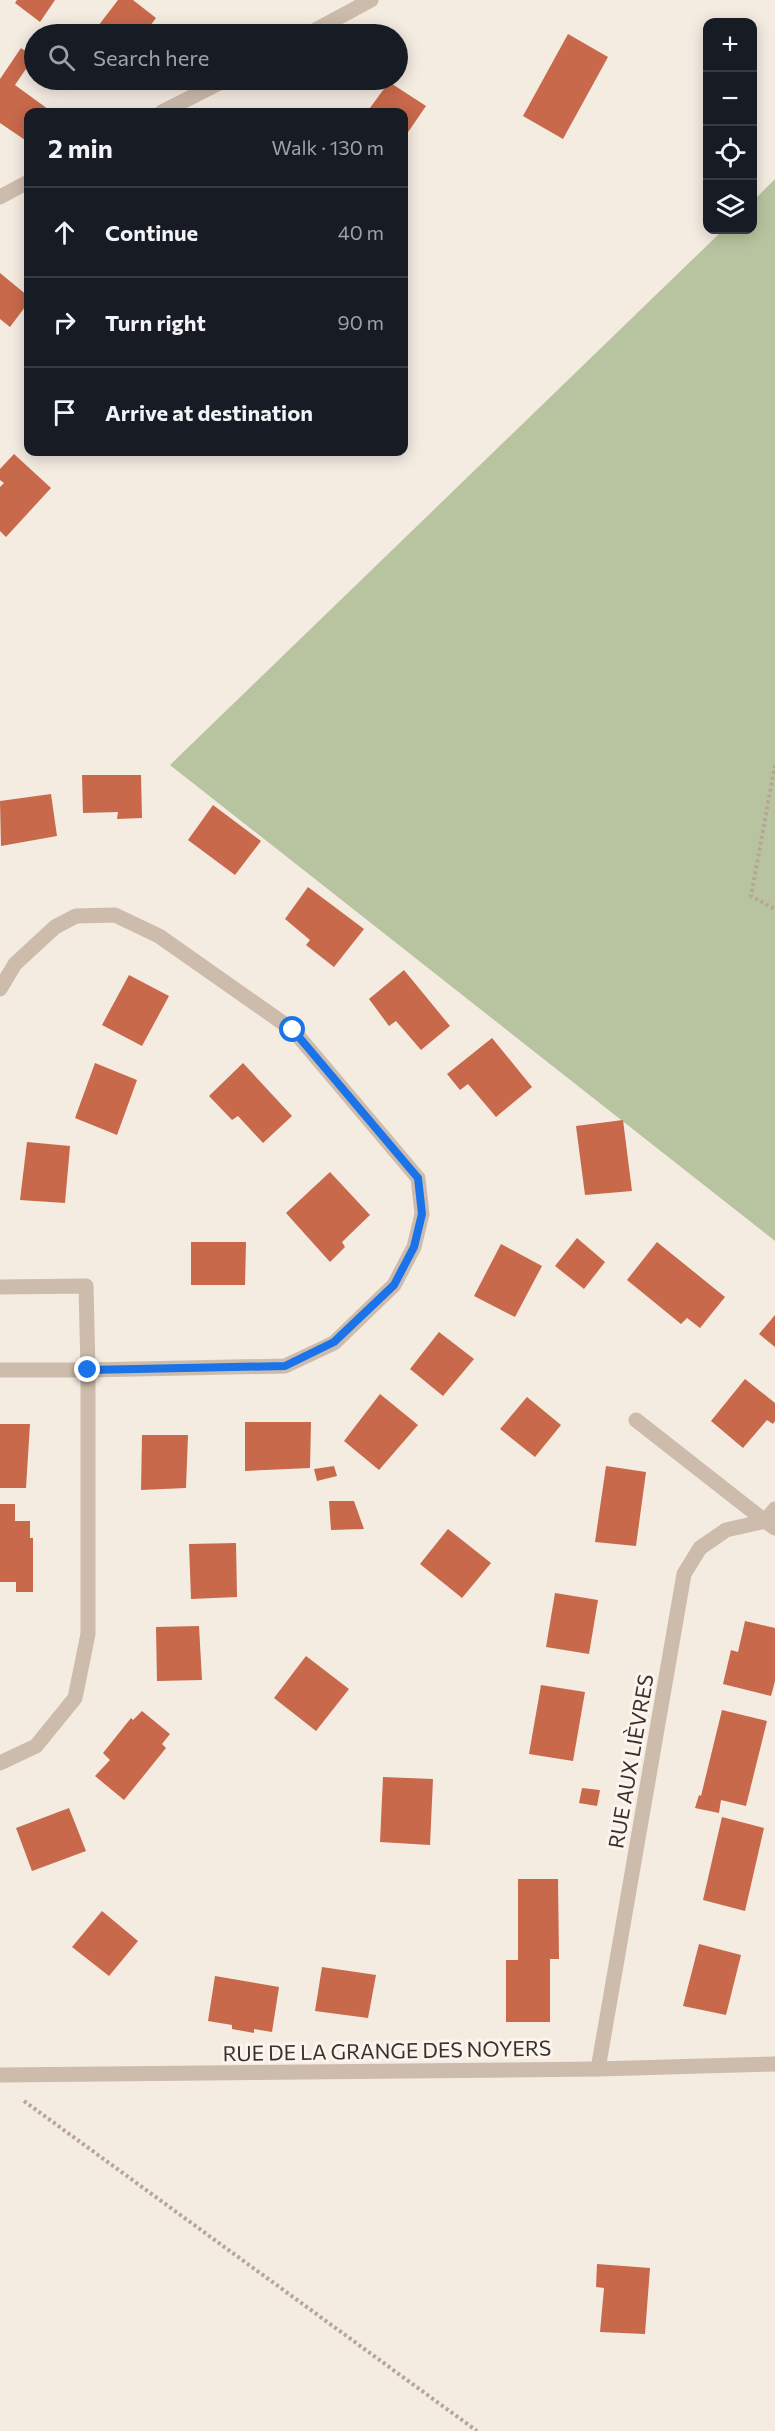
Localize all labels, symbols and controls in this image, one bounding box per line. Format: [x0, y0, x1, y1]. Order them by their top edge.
map controls [703, 18, 757, 234]
button: + [703, 18, 757, 72]
search box [24, 24, 408, 90]
icon: search [45, 41, 78, 74]
text: Search here [93, 44, 209, 71]
button: − [703, 72, 757, 126]
button: locate [703, 126, 757, 180]
text: 2 min [48, 132, 113, 163]
text: Walk · 130 m [272, 135, 384, 159]
button: layers [703, 180, 757, 234]
icon: ahead [48, 216, 81, 249]
text: Continue [105, 219, 198, 246]
text: 40 m [338, 220, 384, 244]
icon: right [48, 306, 81, 339]
text: Turn right [105, 309, 206, 336]
text: 90 m [338, 310, 384, 334]
icon: arrive [48, 396, 81, 429]
text: Arrive at destination [105, 399, 313, 426]
route start [279, 1016, 305, 1042]
route end [74, 1356, 100, 1382]
street label: RUE AUX LIÈVRES [602, 1672, 658, 1850]
street label: RUE DE LA GRANGE DES NOYERS [222, 2035, 552, 2065]

